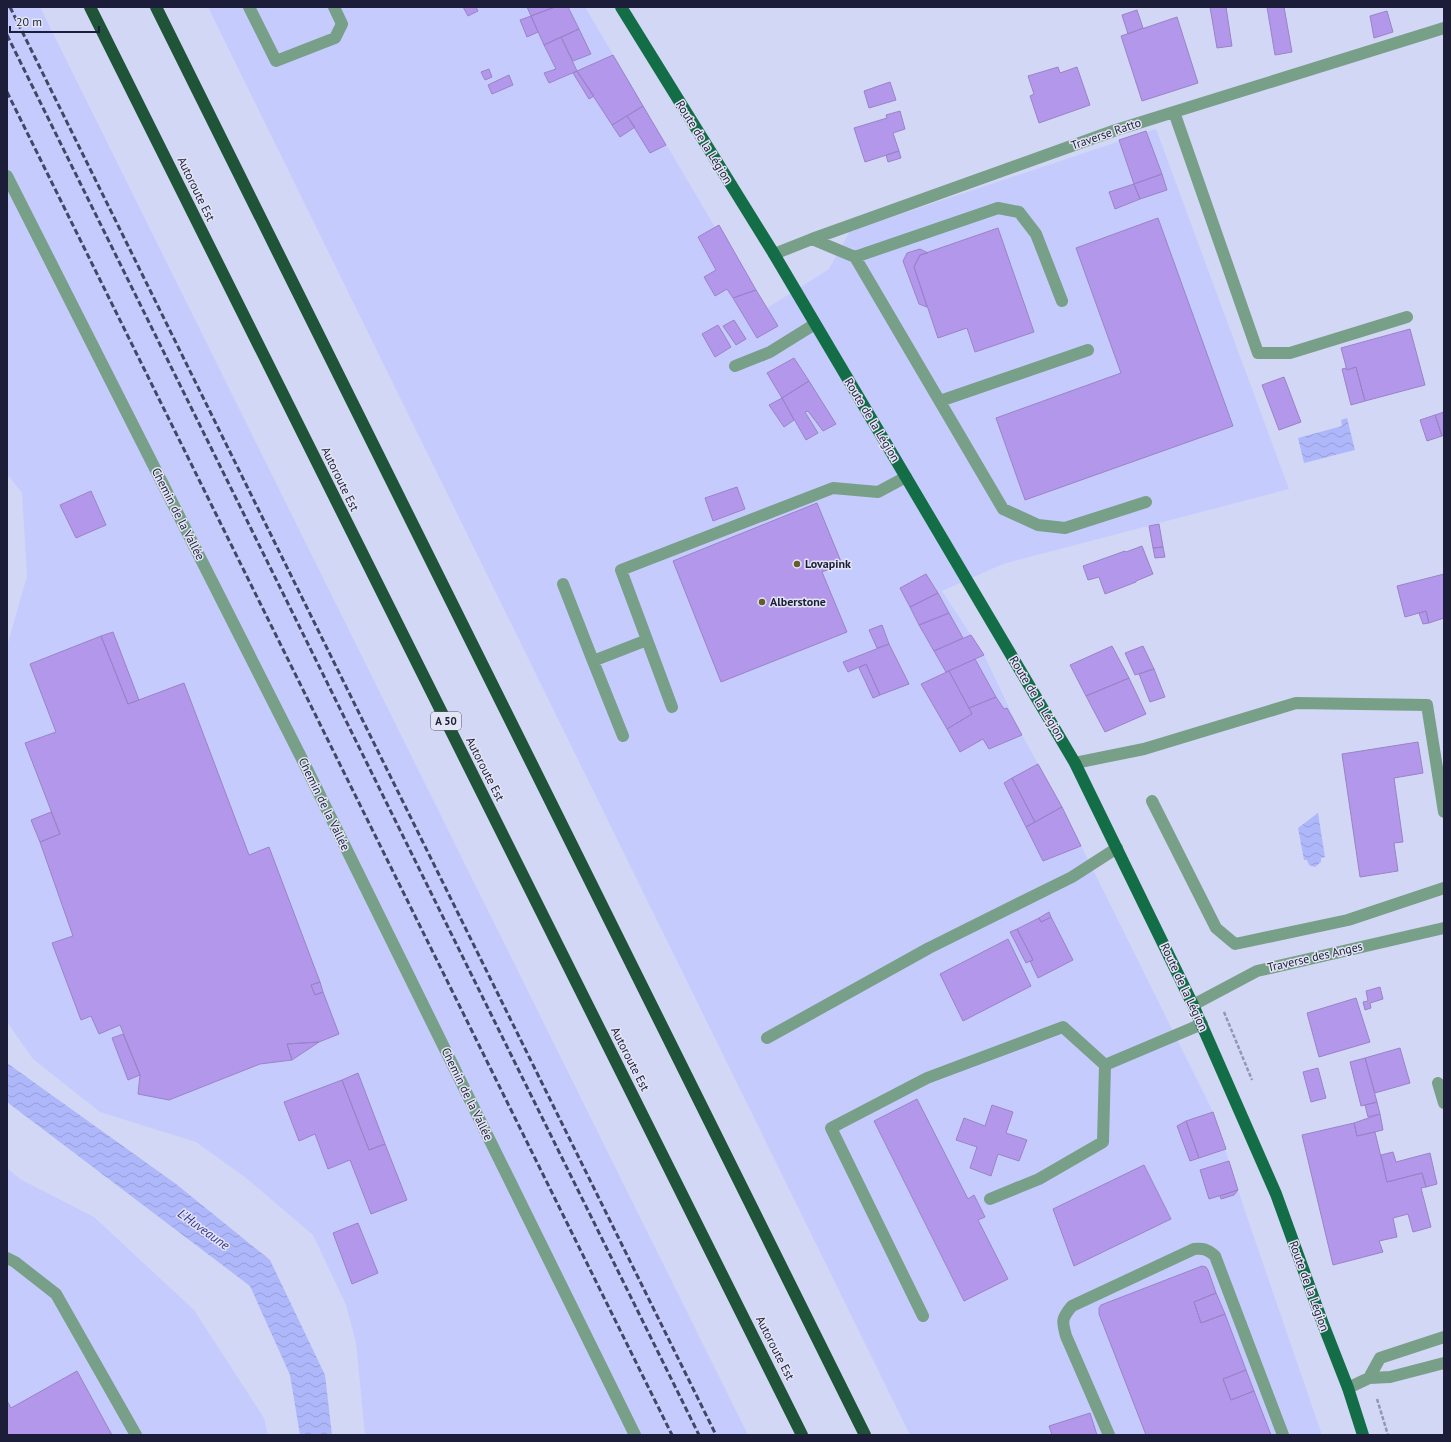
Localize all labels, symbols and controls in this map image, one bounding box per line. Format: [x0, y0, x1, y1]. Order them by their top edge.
scale bar [10, 8, 99, 34]
text: 20 m [16, 14, 42, 29]
street label: Route de la Légion [673, 97, 736, 186]
street label: Traverse Ratto [1069, 115, 1143, 153]
street label: Autoroute Est [174, 154, 218, 223]
street label: Route de la Légion [841, 375, 903, 464]
street label: Autoroute Est [318, 444, 362, 513]
street label: Chemin de la Vallée [149, 465, 208, 562]
place label: Lovapink [805, 556, 851, 571]
marker: Lovapink [792, 559, 802, 569]
place label: Alberstone [770, 594, 826, 609]
marker: Alberstone [757, 597, 767, 607]
street label: Route de la Légion [1006, 653, 1068, 742]
road number: A 50 [431, 712, 461, 730]
street label: Autoroute Est [463, 734, 508, 803]
street label: Chemin de la Vallée [295, 755, 353, 853]
street label: Traverse des Anges [1266, 938, 1364, 975]
street label: Route de la Légion [1158, 940, 1211, 1033]
street label: Autoroute Est [608, 1024, 653, 1093]
street label: Chemin de la Vallée [438, 1045, 496, 1143]
water label: L'Huveaune [175, 1205, 233, 1254]
street label: Route de la Légion [1286, 1239, 1333, 1333]
street label: Autoroute Est [753, 1313, 798, 1382]

